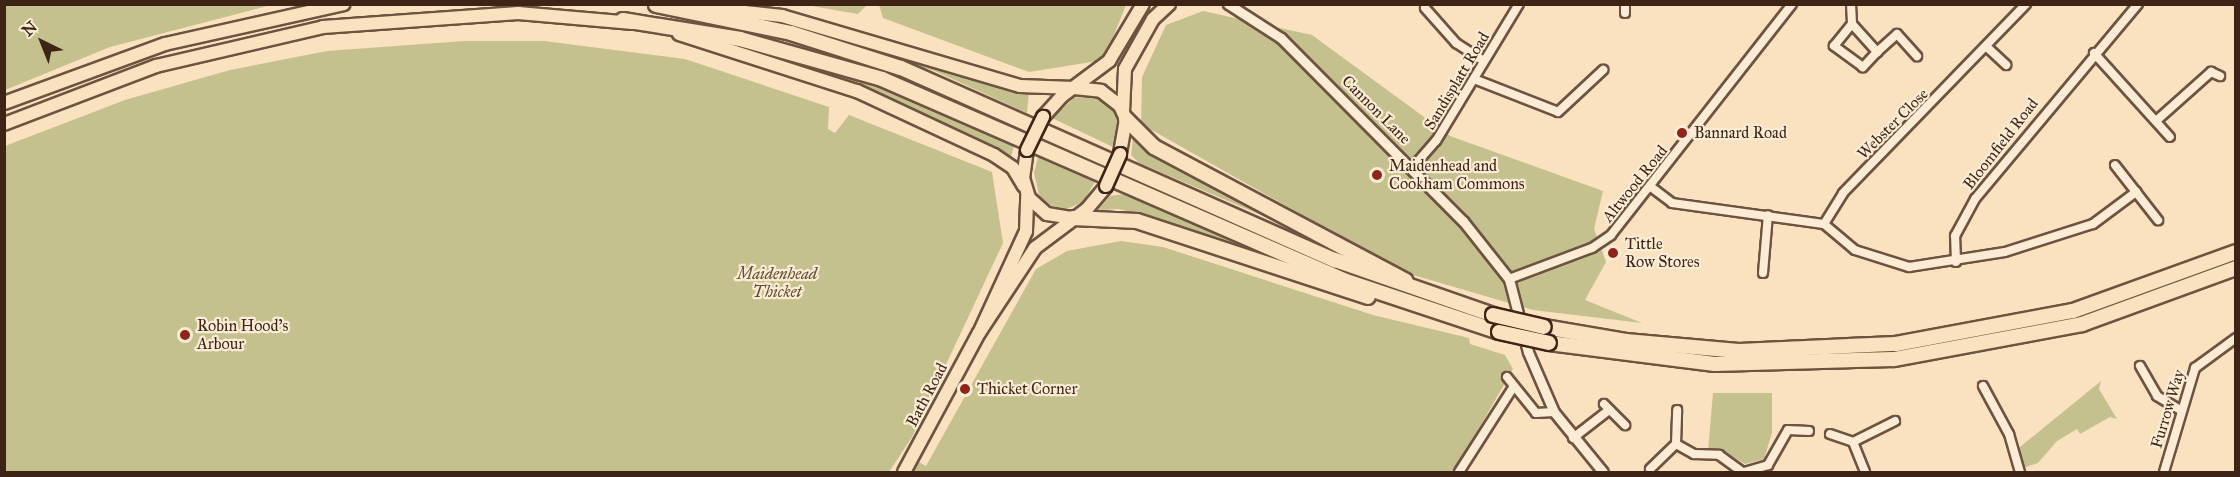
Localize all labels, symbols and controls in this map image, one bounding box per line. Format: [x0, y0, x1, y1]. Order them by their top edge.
north arrow [12, 12, 72, 72]
text: N [18, 17, 41, 40]
street label: Sandisplatt Road [1420, 29, 1494, 133]
street label: Cannon Lane [1338, 72, 1414, 148]
street label: Webster Close [1854, 85, 1932, 163]
street label: Bloomfield Road [1959, 95, 2043, 193]
place label: Bannard Road [1694, 123, 1787, 143]
marker: Bannard Road [1675, 126, 1689, 140]
street label: Altwood Road [1598, 142, 1672, 226]
place label: Maidenhead and Cookham Commons [1389, 156, 1525, 194]
marker: Maidenhead and Cookham Commons [1370, 168, 1384, 182]
place label: Tittle Row Stores [1625, 234, 1700, 272]
marker: Tittle Row Stores [1606, 246, 1620, 260]
park label: Maidenhead Thicket [737, 264, 817, 302]
place label: Robin Hood's Arbour [197, 316, 288, 354]
marker: Robin Hood's Arbour [178, 328, 192, 342]
street label: Bath Road [902, 360, 952, 430]
street label: Furrow Way [2147, 367, 2189, 451]
place label: Thicket Corner [977, 379, 1077, 399]
marker: Thicket Corner [958, 382, 972, 396]

